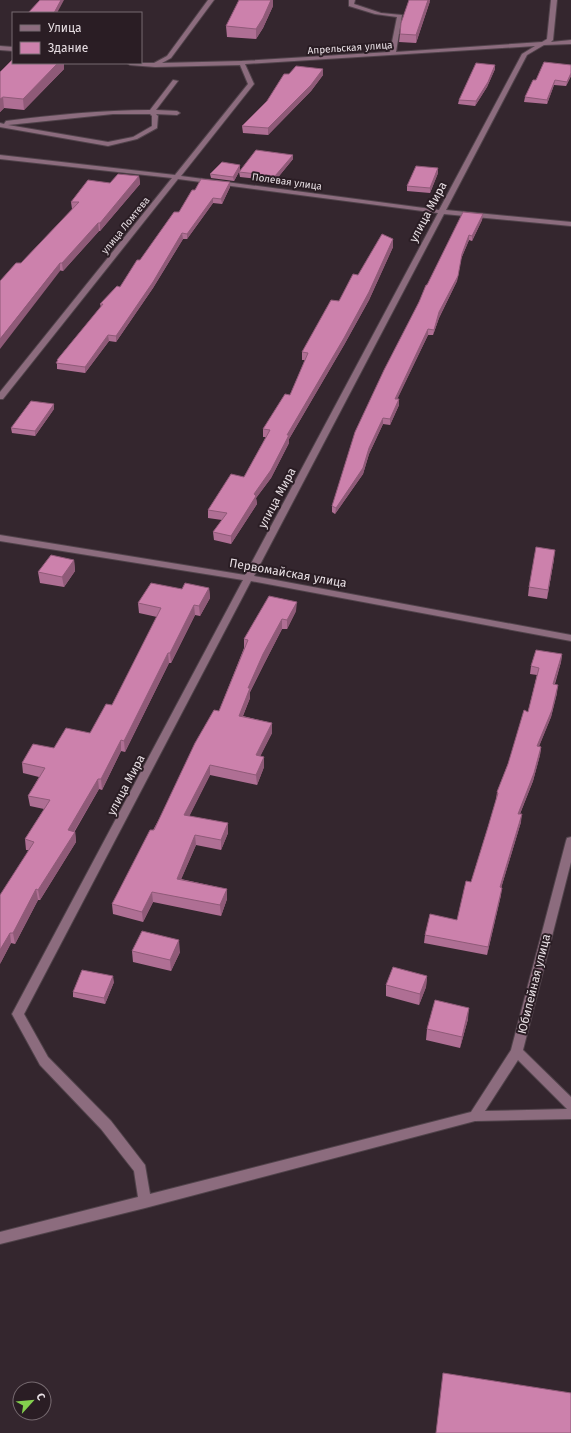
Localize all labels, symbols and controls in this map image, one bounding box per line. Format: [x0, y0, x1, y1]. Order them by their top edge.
legend [12, 12, 142, 64]
text: Улица [48, 21, 82, 35]
street label: Апрельская улица [307, 39, 393, 57]
text: Здание [48, 41, 88, 55]
street label: Полевая улица [251, 171, 323, 193]
street label: улица Мира [406, 179, 450, 245]
street label: улица Ломтева [99, 195, 153, 257]
street label: улица Мира [255, 465, 299, 531]
street label: Первомайская улица [228, 556, 348, 590]
street label: улица Мира [104, 752, 148, 818]
street label: Юбилейная улица [515, 933, 553, 1035]
north arrow [12, 1381, 52, 1421]
text: С [33, 1391, 48, 1403]

